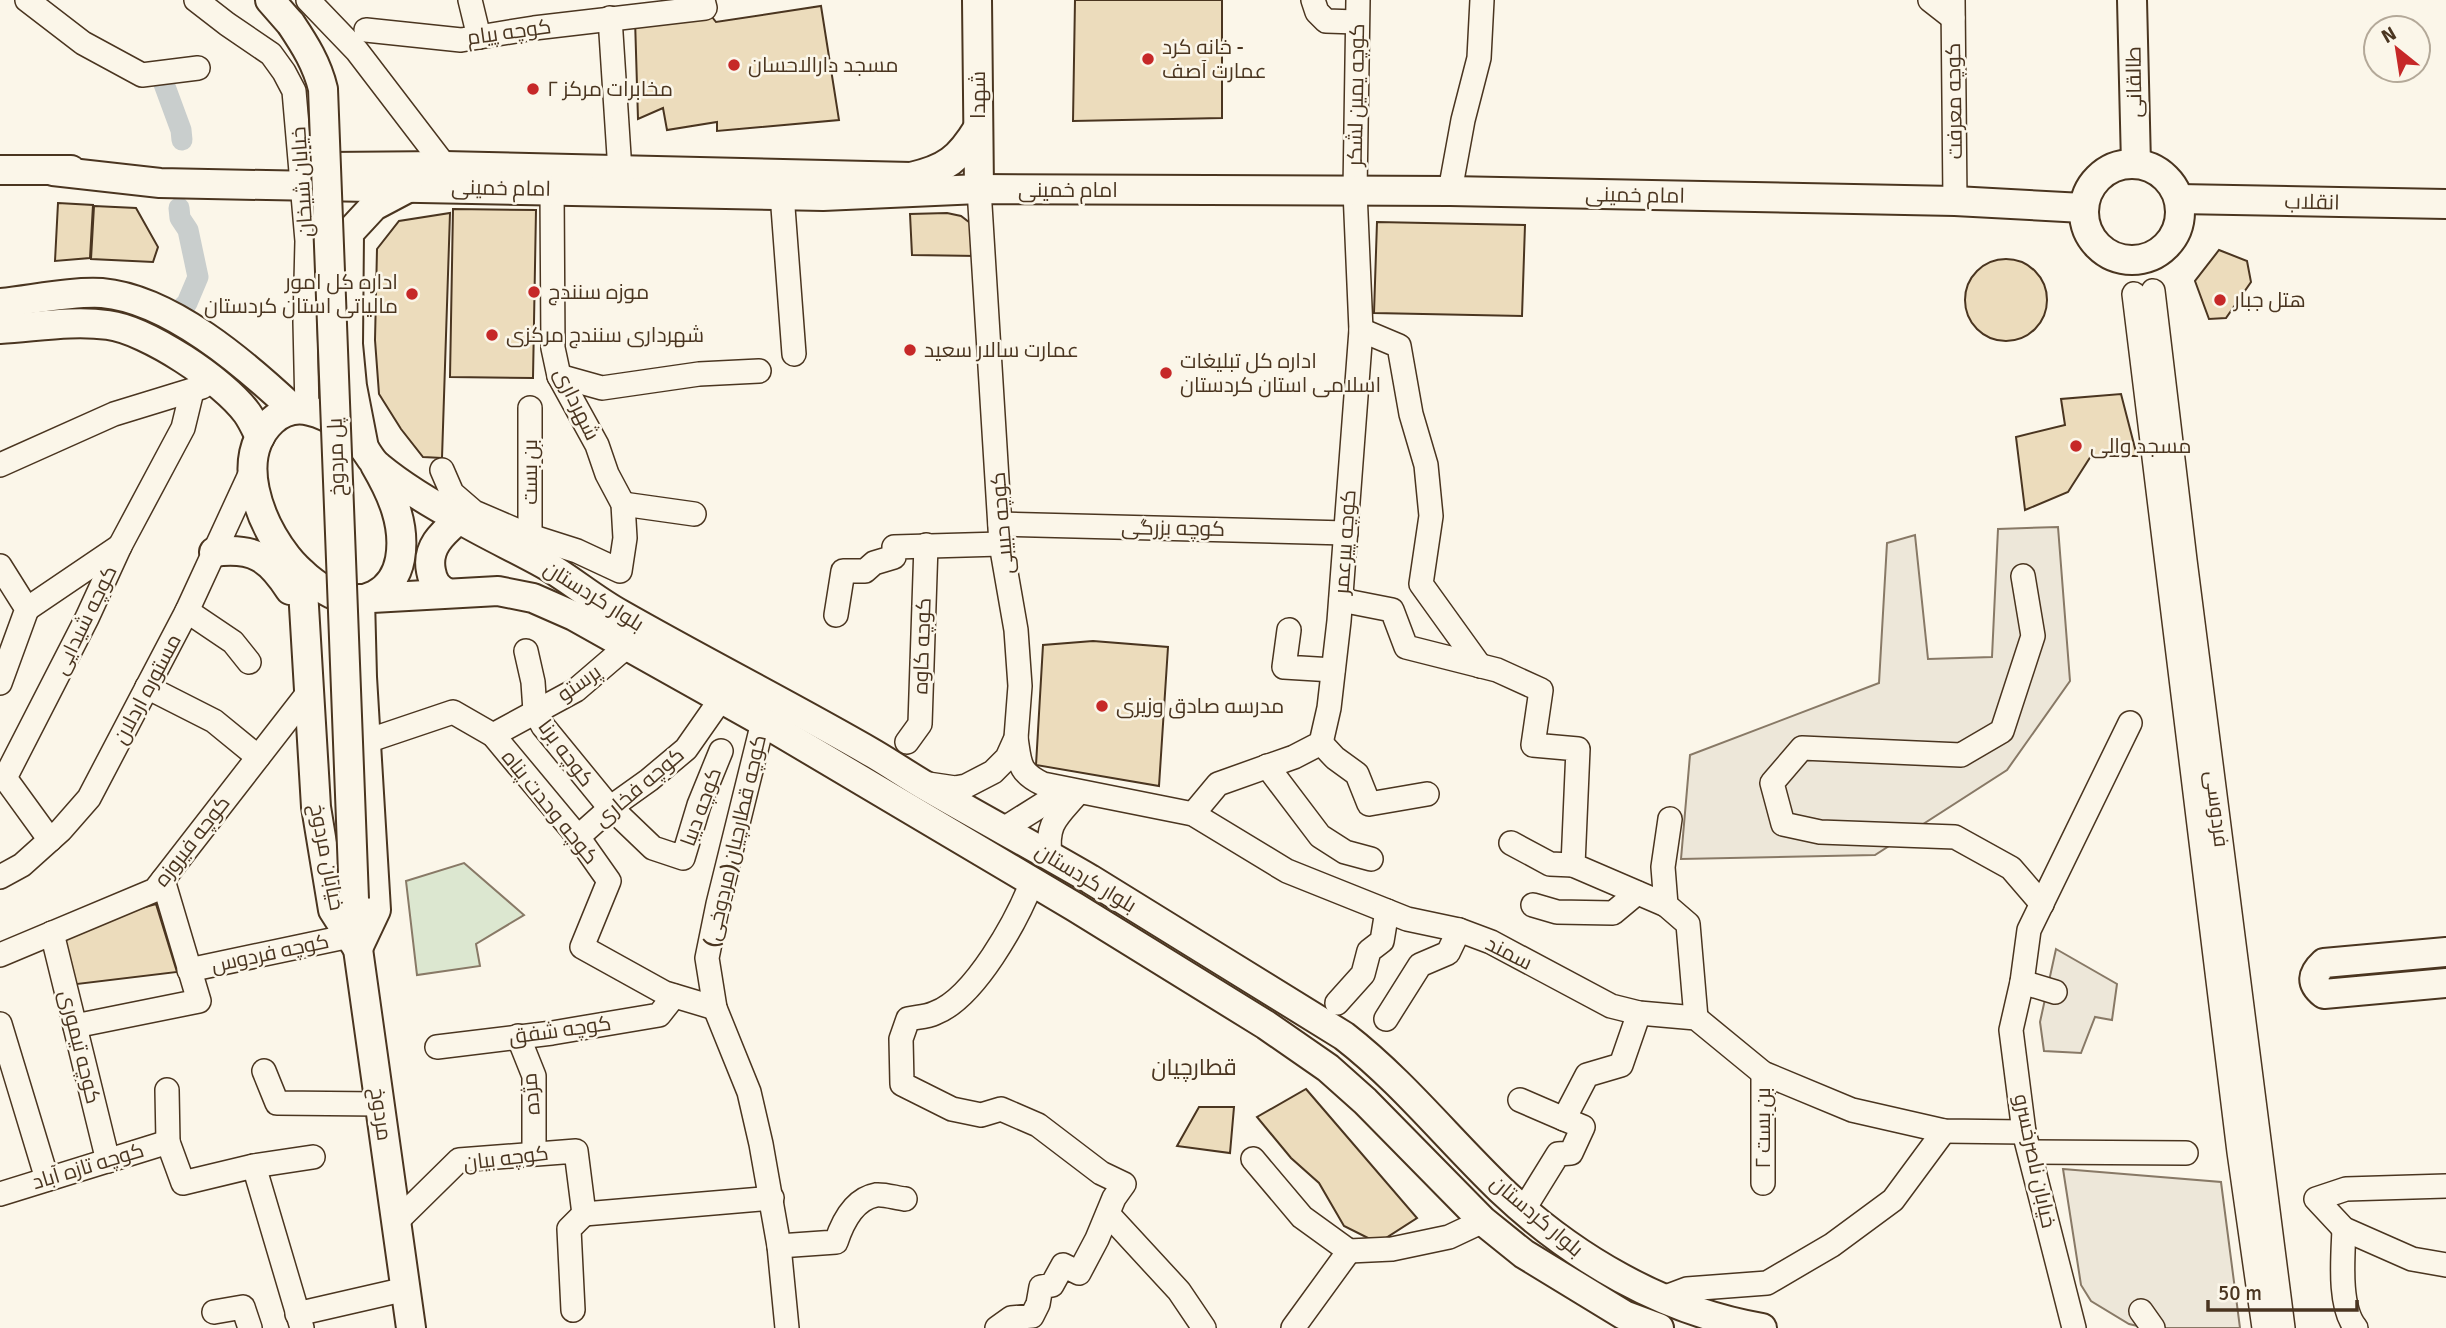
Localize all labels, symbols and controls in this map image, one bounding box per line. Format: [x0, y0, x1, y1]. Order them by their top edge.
street label: کوچه پیام [465, 13, 553, 52]
north arrow [2362, 14, 2432, 84]
text: N [2377, 21, 2401, 49]
street label: کوچه یمین لشکر [1342, 23, 1371, 168]
place label: خانه کرد - عمارت آصف [1162, 34, 1267, 84]
street label: کوچه معرفت [1940, 42, 1969, 160]
street label: طالقانی [2120, 46, 2148, 118]
marker: خانه کرد - عمارت آصف [1140, 51, 1156, 67]
place label: مسجد دارالاحسان [748, 52, 898, 78]
marker: مسجد دارالاحسان [726, 57, 742, 73]
street label: شهدا [965, 71, 991, 119]
place label: مخابرات مرکز ۲ [547, 76, 673, 102]
marker: مخابرات مرکز ۲ [525, 81, 541, 97]
street label: خیابان شیخان [285, 126, 319, 238]
street label: امام خمینی [451, 174, 551, 203]
street label: امام خمینی [1018, 177, 1118, 204]
street label: امام خمینی [1585, 181, 1685, 210]
street label: انقلاب [2284, 189, 2340, 215]
place label: اداره کل امور مالیاتی استان کردستان [204, 269, 398, 319]
place label: موزه سنندج [548, 279, 649, 306]
marker: موزه سنندج [526, 284, 542, 300]
marker: اداره کل امور مالیاتی استان کردستان [404, 286, 420, 302]
place label: هتل جبار [2233, 287, 2306, 313]
marker: هتل جبار [2212, 292, 2228, 308]
place label: شهرداری سنندج مرکزی [506, 322, 704, 349]
marker: شهرداری سنندج مرکزی [484, 327, 500, 343]
place label: عمارت سالار سعید [924, 337, 1079, 363]
marker: عمارت سالار سعید [902, 342, 918, 358]
place label: اداره کل تبلیغات اسلامی استان کردستان [1180, 348, 1381, 398]
street label: شهرداری [548, 363, 606, 445]
marker: اداره کل تبلیغات اسلامی استان کردستان [1158, 365, 1174, 381]
street label: پل مردوخ [322, 417, 351, 497]
place label: مسجد والی [2090, 433, 2192, 459]
marker: مسجد والی [2068, 438, 2084, 454]
street label: بن بست [517, 439, 543, 505]
street label: کوچه حبیبی [985, 471, 1020, 575]
street label: کوچه پیرعمر [1328, 489, 1363, 596]
street label: کوچه بزرگی [1121, 514, 1225, 543]
street label: بلوار کردستان [539, 555, 649, 637]
street label: کوچه شیدایی [47, 561, 124, 679]
street label: کوچه کاوه [907, 597, 938, 695]
street label: مستوره اردلان [107, 629, 187, 749]
street label: پرستو [552, 658, 607, 708]
place label: مدرسه صادق وزیری [1116, 693, 1284, 719]
marker: مدرسه صادق وزیری [1094, 698, 1110, 714]
street label: کوچه برنا [532, 714, 600, 792]
street label: کوچه قطارچیان(مردوخی) [698, 732, 773, 950]
street label: کوچه فخاری [589, 742, 690, 833]
street label: کوچه وحدت پناه [495, 745, 604, 870]
street label: کوچه دیبا [675, 764, 728, 850]
street label: فردوسی [2199, 769, 2235, 849]
street label: کوچه فیروزه [148, 790, 236, 892]
street label: خیابان مردوخ [303, 802, 350, 913]
street label: بلوار کردستان [1031, 838, 1141, 918]
street label: کوچه فردوس [209, 928, 331, 979]
street label: سمند [1481, 930, 1537, 976]
street label: کوچه تیموری [52, 988, 107, 1107]
street label: کوچه شفق [507, 1010, 613, 1051]
district label: قطارچیان [1151, 1053, 1237, 1082]
street label: مژده [516, 1072, 546, 1116]
street label: مردوخ [363, 1086, 398, 1142]
street label: بن بست ۲ [1750, 1087, 1776, 1169]
street label: خیابان ناصرخسرو [2008, 1092, 2062, 1230]
street label: کوچه تازه آباد [29, 1137, 147, 1196]
street label: کوچه بیان [462, 1140, 550, 1177]
street label: بلوار کردستان [1485, 1170, 1589, 1262]
scale bar [2208, 1268, 2357, 1312]
text: 50 m [2218, 1280, 2262, 1306]

